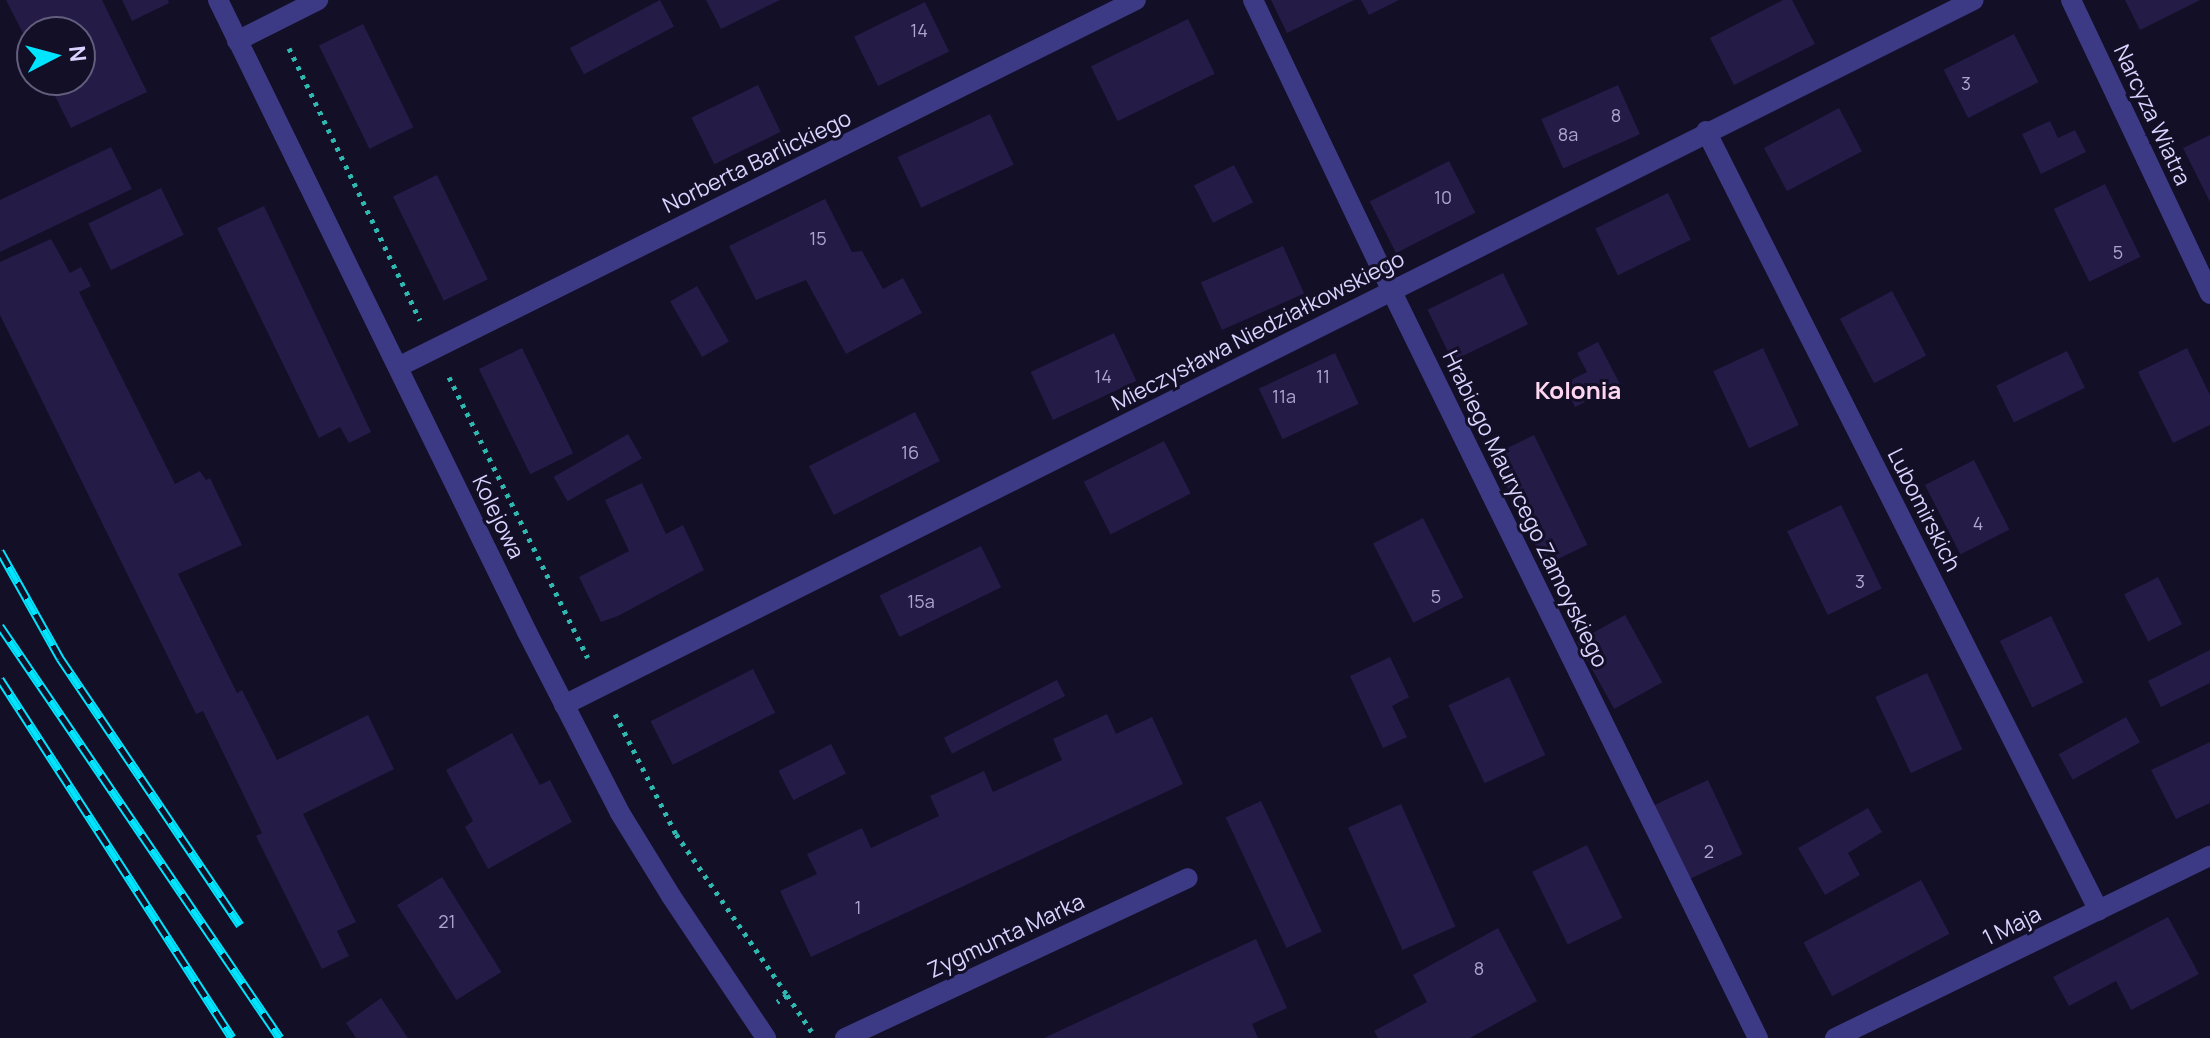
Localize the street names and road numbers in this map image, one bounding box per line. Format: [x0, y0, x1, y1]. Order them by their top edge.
street label: Narcyza Wiatra [2108, 41, 2196, 189]
street label: Norberta Barlickiego [659, 105, 855, 219]
street label: Mieczysława Niedziałkowskiego [1107, 245, 1409, 417]
street label: Hrabiego Maurycego Zamoyskiego [1437, 346, 1613, 672]
street label: Lubomirskich [1882, 444, 1966, 576]
street label: Kolejowa [466, 471, 530, 563]
street label: Zygmunta Marka [923, 888, 1089, 984]
street label: 1 Maja [1979, 901, 2045, 951]

